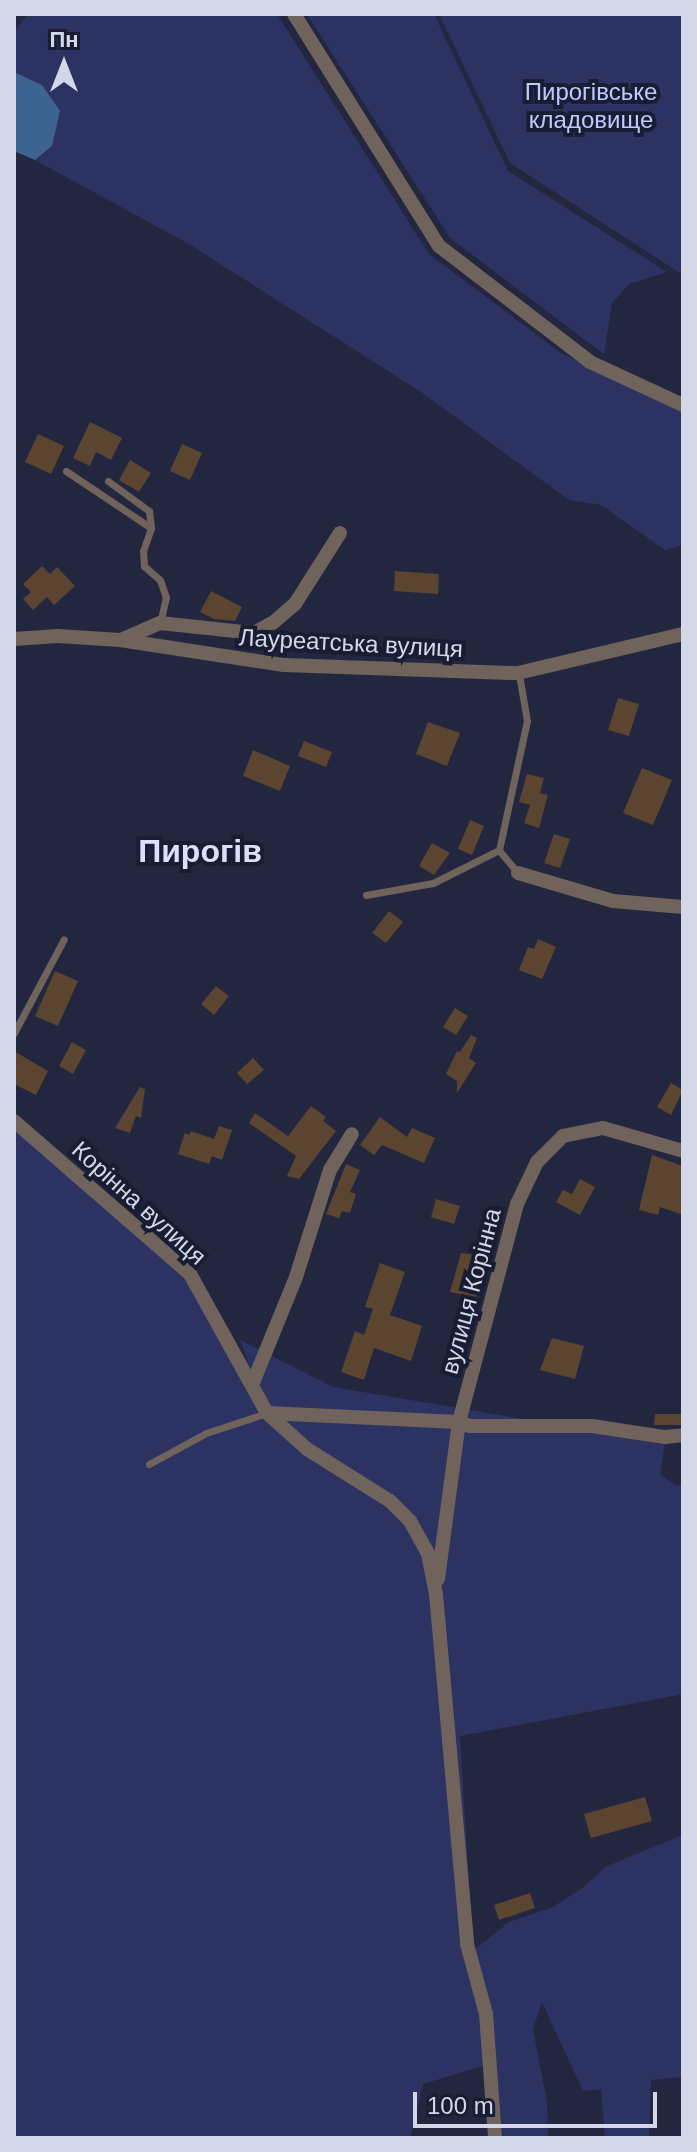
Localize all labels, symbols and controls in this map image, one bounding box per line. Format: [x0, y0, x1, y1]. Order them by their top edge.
north arrow [24, 24, 104, 104]
text: Пн [49, 27, 79, 52]
park label: Пирогівське кладовище [525, 78, 657, 134]
street label: Лауреатська вулиця [238, 623, 464, 663]
district label: Пирогів [138, 832, 262, 870]
street label: Корінна вулиця [66, 1135, 212, 1271]
street label: вулиця Корінна [435, 1205, 507, 1377]
scale bar [417, 2076, 661, 2126]
text: 100 m [427, 2092, 494, 2119]

